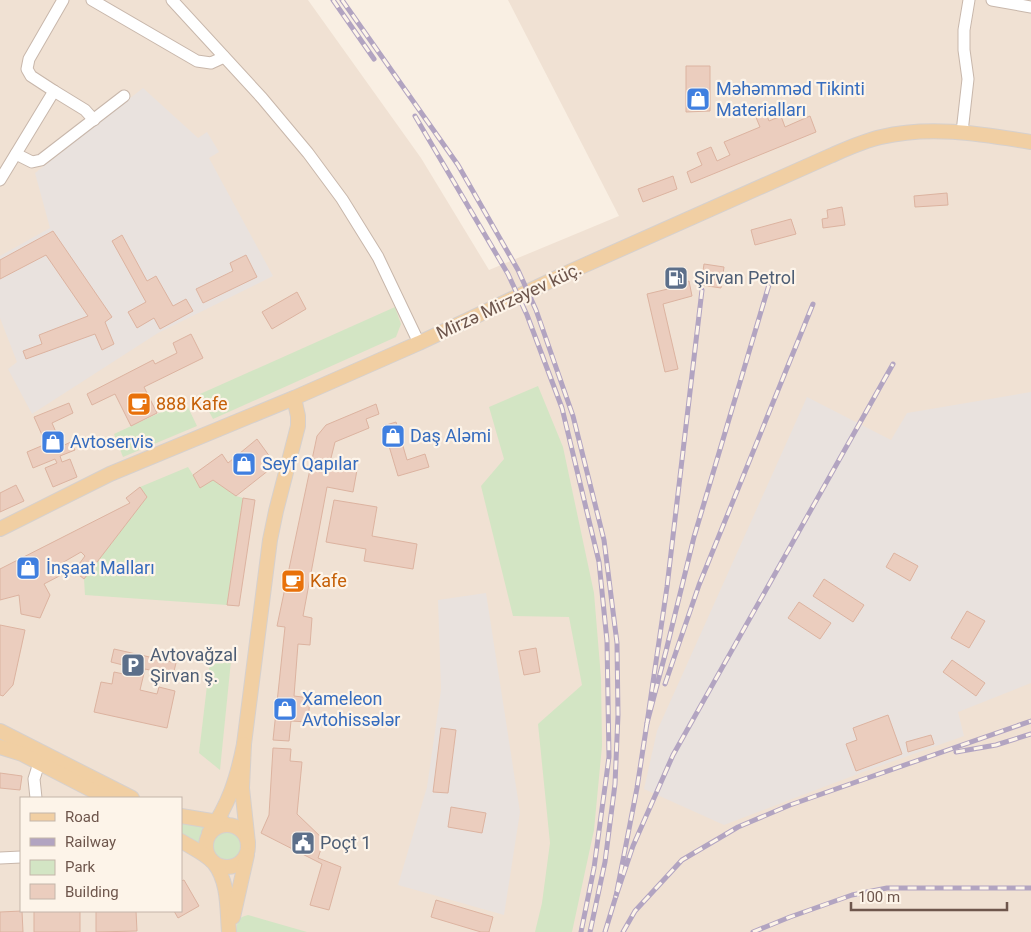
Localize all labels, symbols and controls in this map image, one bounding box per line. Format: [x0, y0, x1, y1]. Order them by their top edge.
place label: Məhəmməd Tikinti Materialları [716, 78, 865, 120]
shop icon: Məhəmməd Tikinti Materialları [685, 86, 711, 112]
street label: Mirzə Mirzəyev küç. [433, 258, 585, 343]
fuel station icon: Şirvan Petrol [663, 265, 689, 291]
place label: Şirvan Petrol [694, 267, 795, 288]
cafe icon: 888 Kafe [126, 391, 152, 417]
place label: 888 Kafe [156, 393, 228, 414]
shop icon: Daş Aləmi [380, 423, 406, 449]
place label: Daş Aləmi [410, 425, 491, 446]
shop icon: Avtoservis [40, 429, 66, 455]
place label: Avtoservis [70, 431, 153, 452]
shop icon: Seyf Qapılar [231, 451, 257, 477]
place label: Seyf Qapılar [262, 453, 358, 474]
shop icon: İnşaat Malları [15, 555, 41, 581]
place label: İnşaat Malları [46, 557, 155, 578]
cafe icon: Kafe [280, 568, 306, 594]
place label: Kafe [310, 570, 347, 591]
place label: Avtovağzal Şirvan ş. [150, 644, 237, 686]
parking icon: Avtovağzal Şirvan ş. [120, 652, 146, 678]
place label: Xameleon Avtohissələr [302, 688, 400, 730]
shop icon: Xameleon Avtohissələr [272, 696, 298, 722]
legend [20, 797, 182, 912]
text: Road [65, 808, 99, 826]
public building icon: Poçt 1 [290, 830, 316, 856]
place label: Poçt 1 [320, 832, 371, 853]
text: Railway [65, 833, 116, 851]
text: Park [65, 858, 96, 876]
scale bar [851, 880, 1007, 912]
text: Building [65, 883, 119, 901]
text: 100 m [858, 888, 900, 906]

